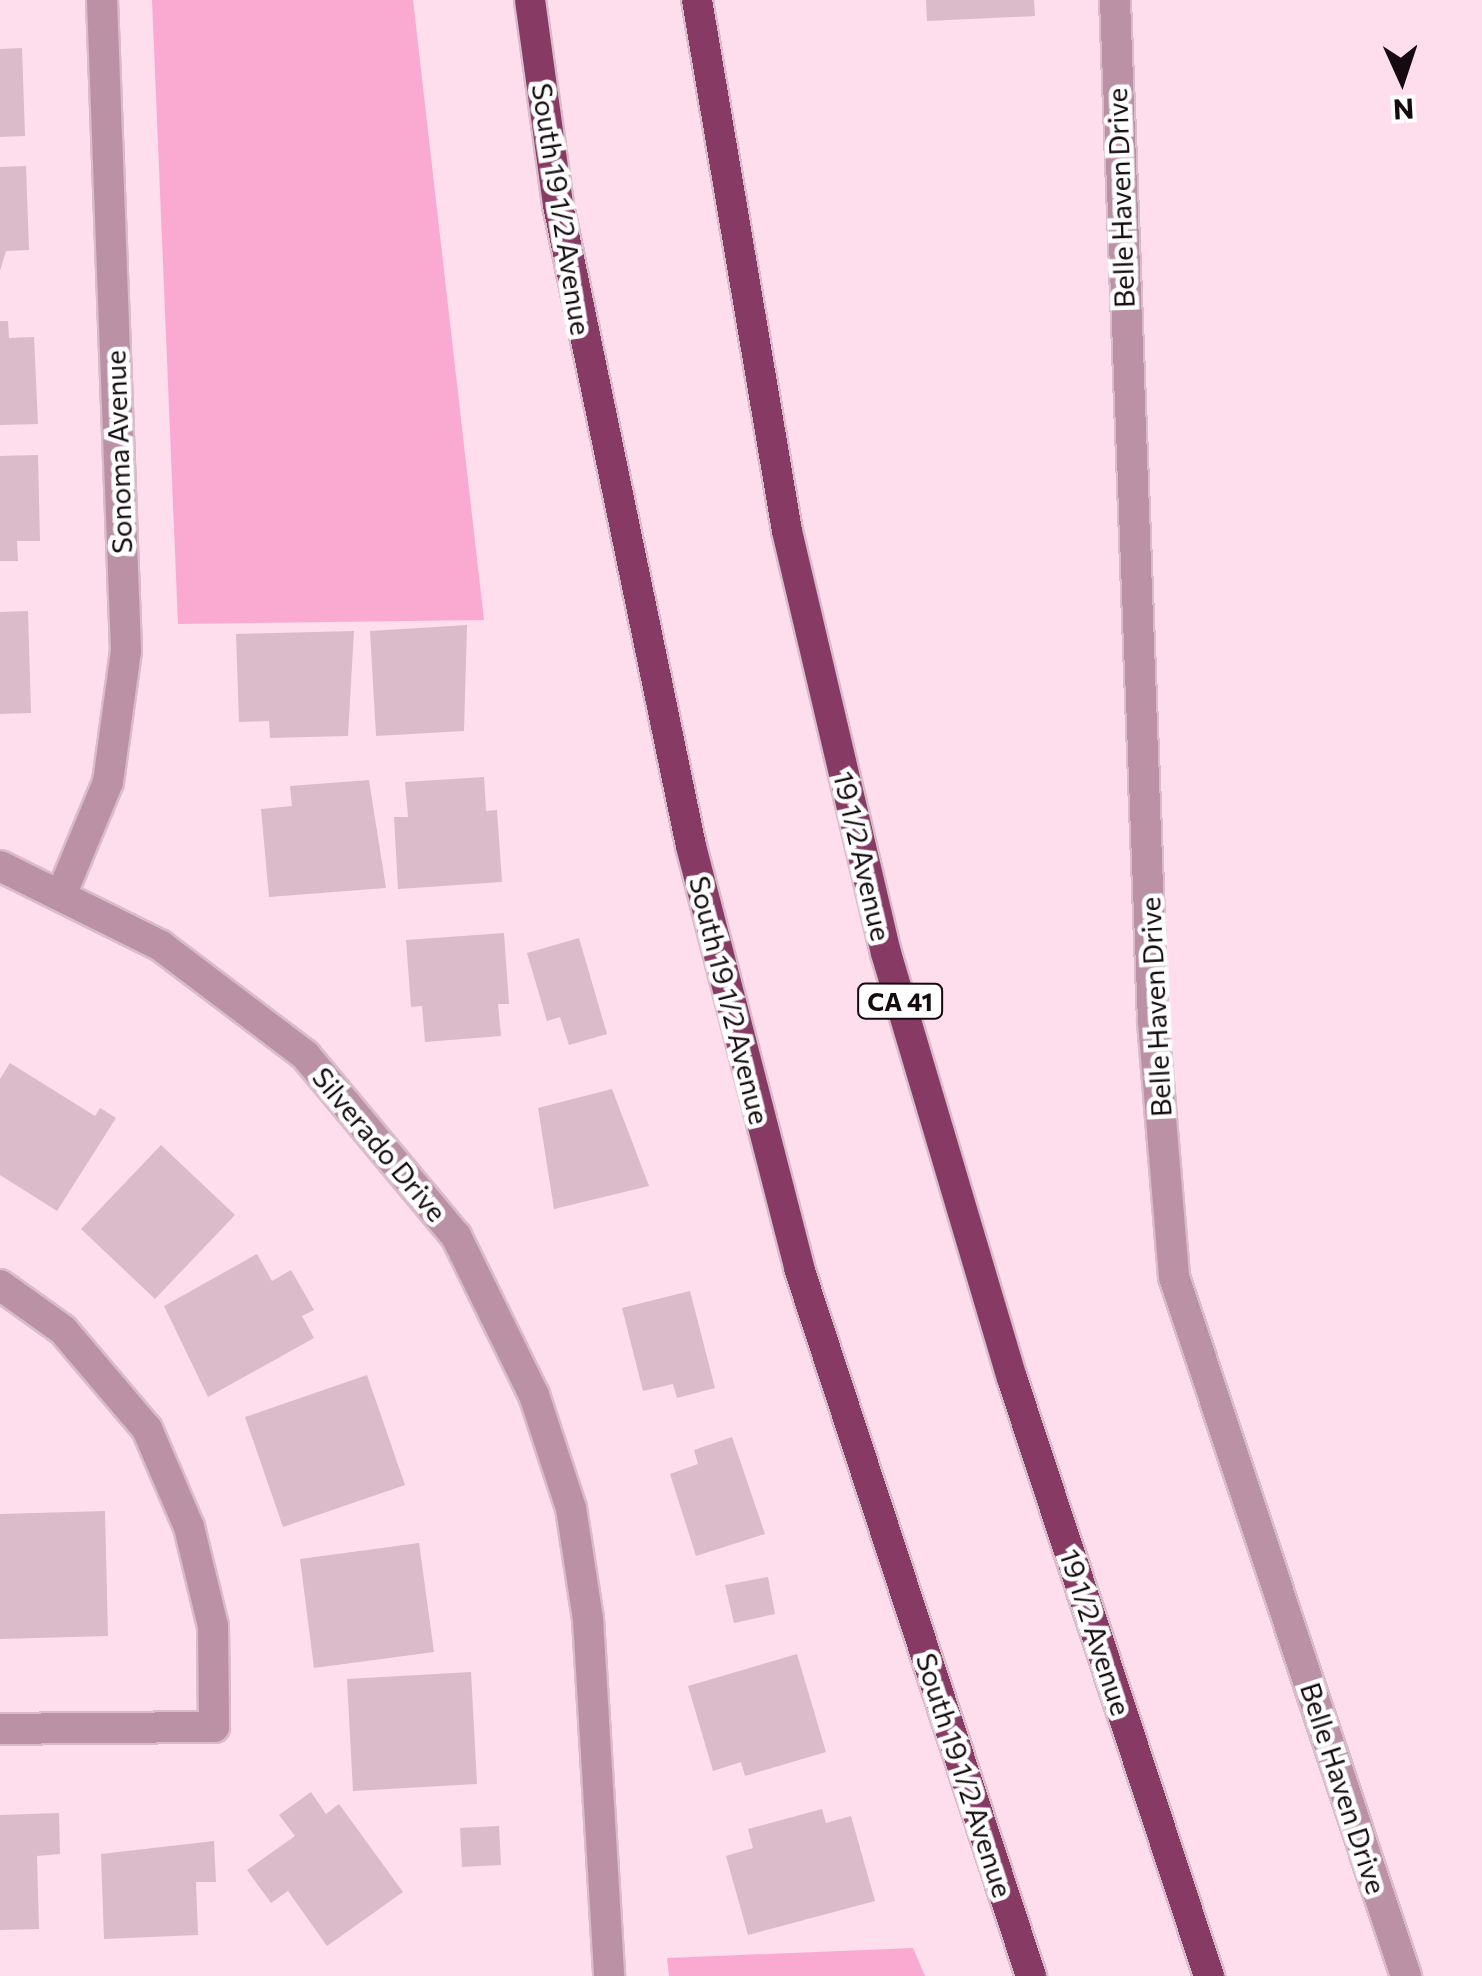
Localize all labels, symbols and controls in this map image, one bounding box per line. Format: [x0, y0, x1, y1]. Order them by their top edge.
north arrow [1352, 30, 1452, 130]
street label: South 19 1/2 Avenue [525, 81, 599, 337]
street label: Belle Haven Drive [1099, 87, 1141, 309]
text: N [1392, 92, 1415, 127]
street label: Sonoma Avenue [98, 350, 138, 554]
street label: 19 1/2 Avenue [827, 768, 899, 944]
street label: South 19 1/2 Avenue [683, 872, 777, 1128]
street label: Belle Haven Drive [1132, 896, 1178, 1118]
road number: CA 41 [855, 981, 945, 1021]
street label: Silverado Drive [306, 1060, 454, 1228]
street label: 19 1/2 Avenue [1053, 1545, 1139, 1719]
street label: South 19 1/2 Avenue [910, 1649, 1020, 1901]
street label: Belle Haven Drive [1294, 1678, 1394, 1898]

